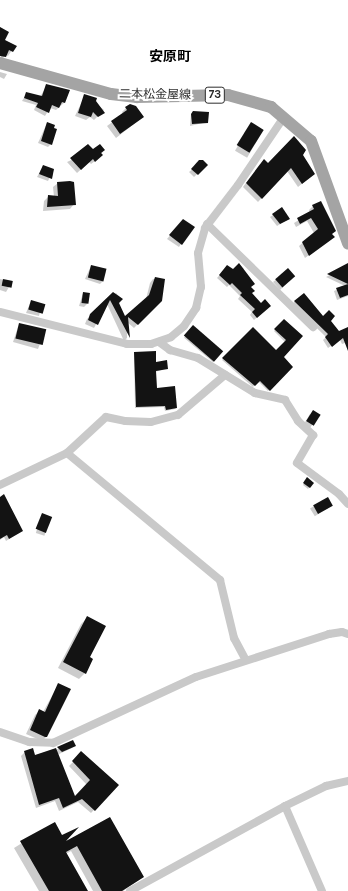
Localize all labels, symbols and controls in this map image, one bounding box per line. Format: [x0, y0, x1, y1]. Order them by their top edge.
district label: 安原町 [149, 49, 191, 65]
road number: 73 [204, 86, 226, 104]
street label: 二本松金屋線 [119, 87, 191, 103]

